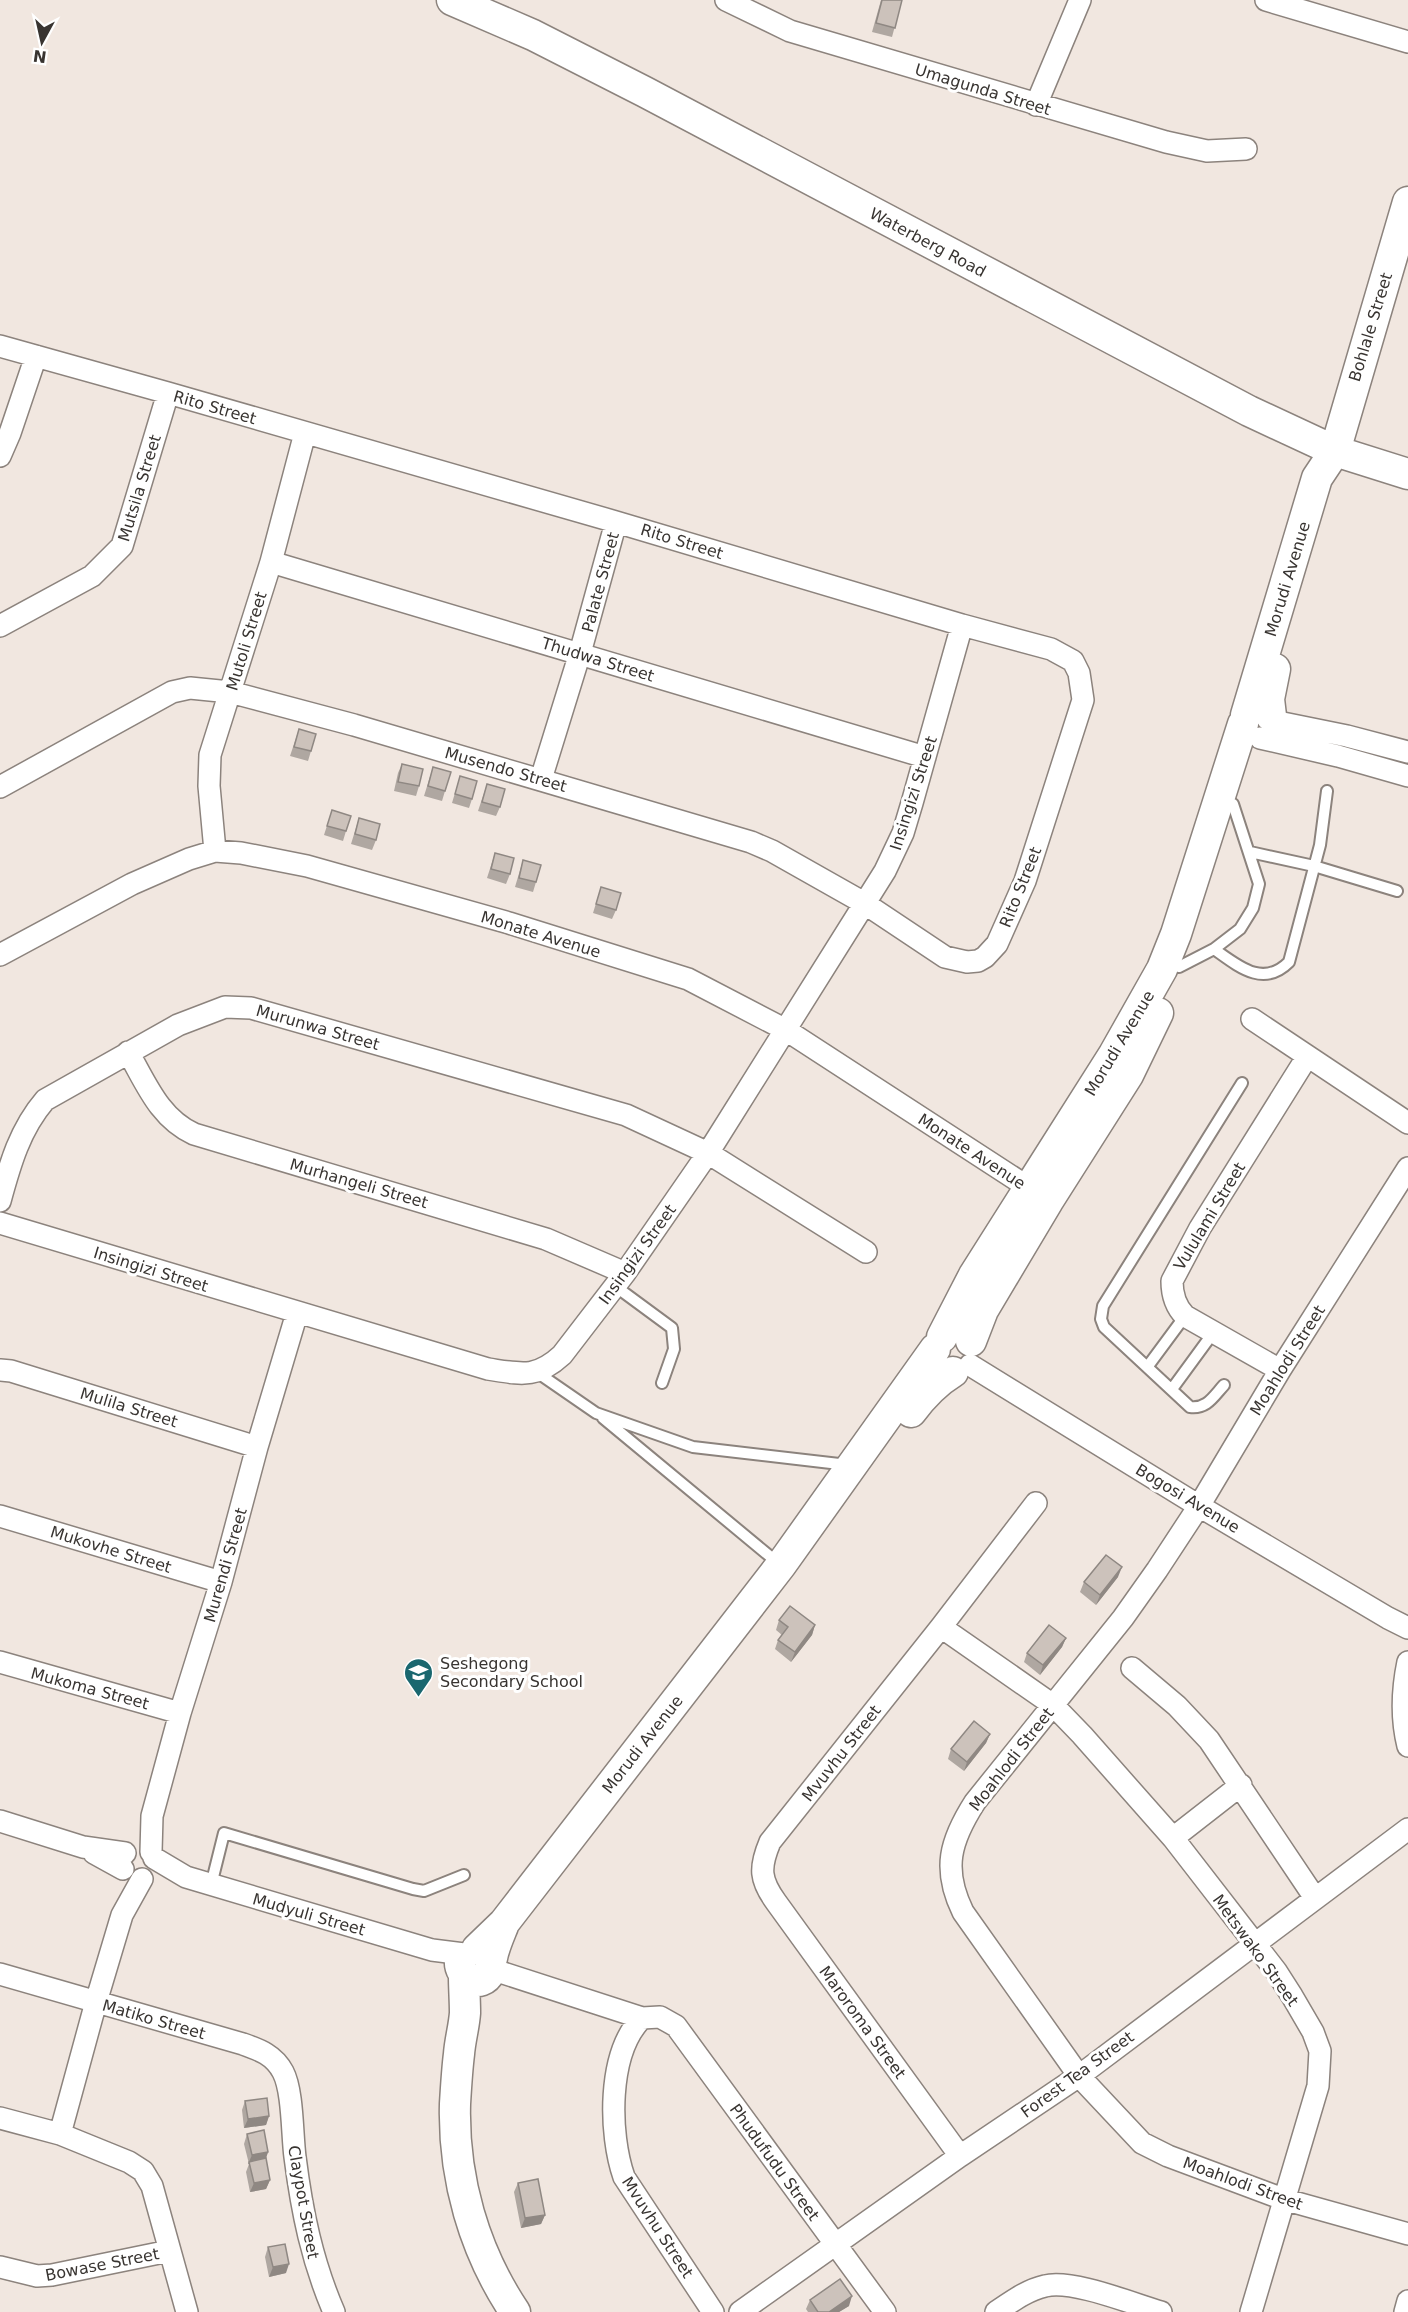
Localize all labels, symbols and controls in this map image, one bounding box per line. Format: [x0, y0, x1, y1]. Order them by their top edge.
north arrow [12, 12, 72, 72]
text: N [32, 46, 48, 67]
street label: Umagunda Street [913, 60, 1053, 119]
street label: Waterberg Road [866, 204, 989, 281]
street label: Bohlale Street [1345, 270, 1396, 384]
street label: Rito Street [171, 387, 258, 428]
street label: Mutsila Street [114, 432, 165, 544]
street label: Morudi Avenue [1261, 519, 1314, 639]
street label: Rito Street [638, 520, 725, 563]
street label: Palate Street [578, 530, 623, 634]
street label: Mutoli Street [222, 589, 271, 693]
street label: Thudwa Street [538, 633, 656, 686]
street label: Insingizi Street [886, 734, 941, 853]
street label: Musendo Street [443, 743, 569, 796]
street label: Rito Street [996, 844, 1045, 930]
street label: Monate Avenue [479, 907, 603, 962]
street label: Morudi Avenue [1081, 987, 1158, 1099]
street label: Murunwa Street [254, 1001, 382, 1054]
street label: Monate Avenue [914, 1110, 1029, 1193]
street label: Murhangeli Street [288, 1155, 430, 1212]
street label: Vululami Street [1170, 1159, 1249, 1274]
street label: Insingizi Street [595, 1201, 680, 1308]
street label: Insingizi Street [91, 1243, 211, 1296]
street label: Moahlodi Street [1246, 1302, 1329, 1419]
street label: Mulila Street [78, 1384, 180, 1431]
street label: Bogosi Avenue [1132, 1460, 1243, 1537]
street label: Murendi Street [200, 1506, 251, 1625]
street label: Mukovhe Street [48, 1522, 174, 1577]
place label: Seshegong Secondary School [440, 1654, 583, 1691]
school or university icon: Seshegong Secondary School [403, 1656, 435, 1698]
street label: Mukoma Street [29, 1664, 151, 1713]
street label: Morudi Avenue [598, 1691, 687, 1797]
street label: Mvuvhu Street [798, 1701, 885, 1805]
street label: Moahlodi Street [965, 1704, 1058, 1815]
street label: Mudyuli Street [250, 1889, 367, 1940]
street label: Metswako Street [1209, 1891, 1302, 2010]
street label: Maroroma Street [815, 1962, 910, 2082]
street label: Matiko Street [100, 1996, 208, 2043]
street label: Forest Tea Street [1017, 2027, 1137, 2122]
street label: Phudufudu Street [726, 2100, 823, 2225]
street label: Claypot Street [284, 2144, 323, 2260]
street label: Moahlodi Street [1180, 2153, 1305, 2214]
street label: Mvuvhu Street [618, 2173, 697, 2281]
street label: Bowase Street [44, 2244, 161, 2285]

